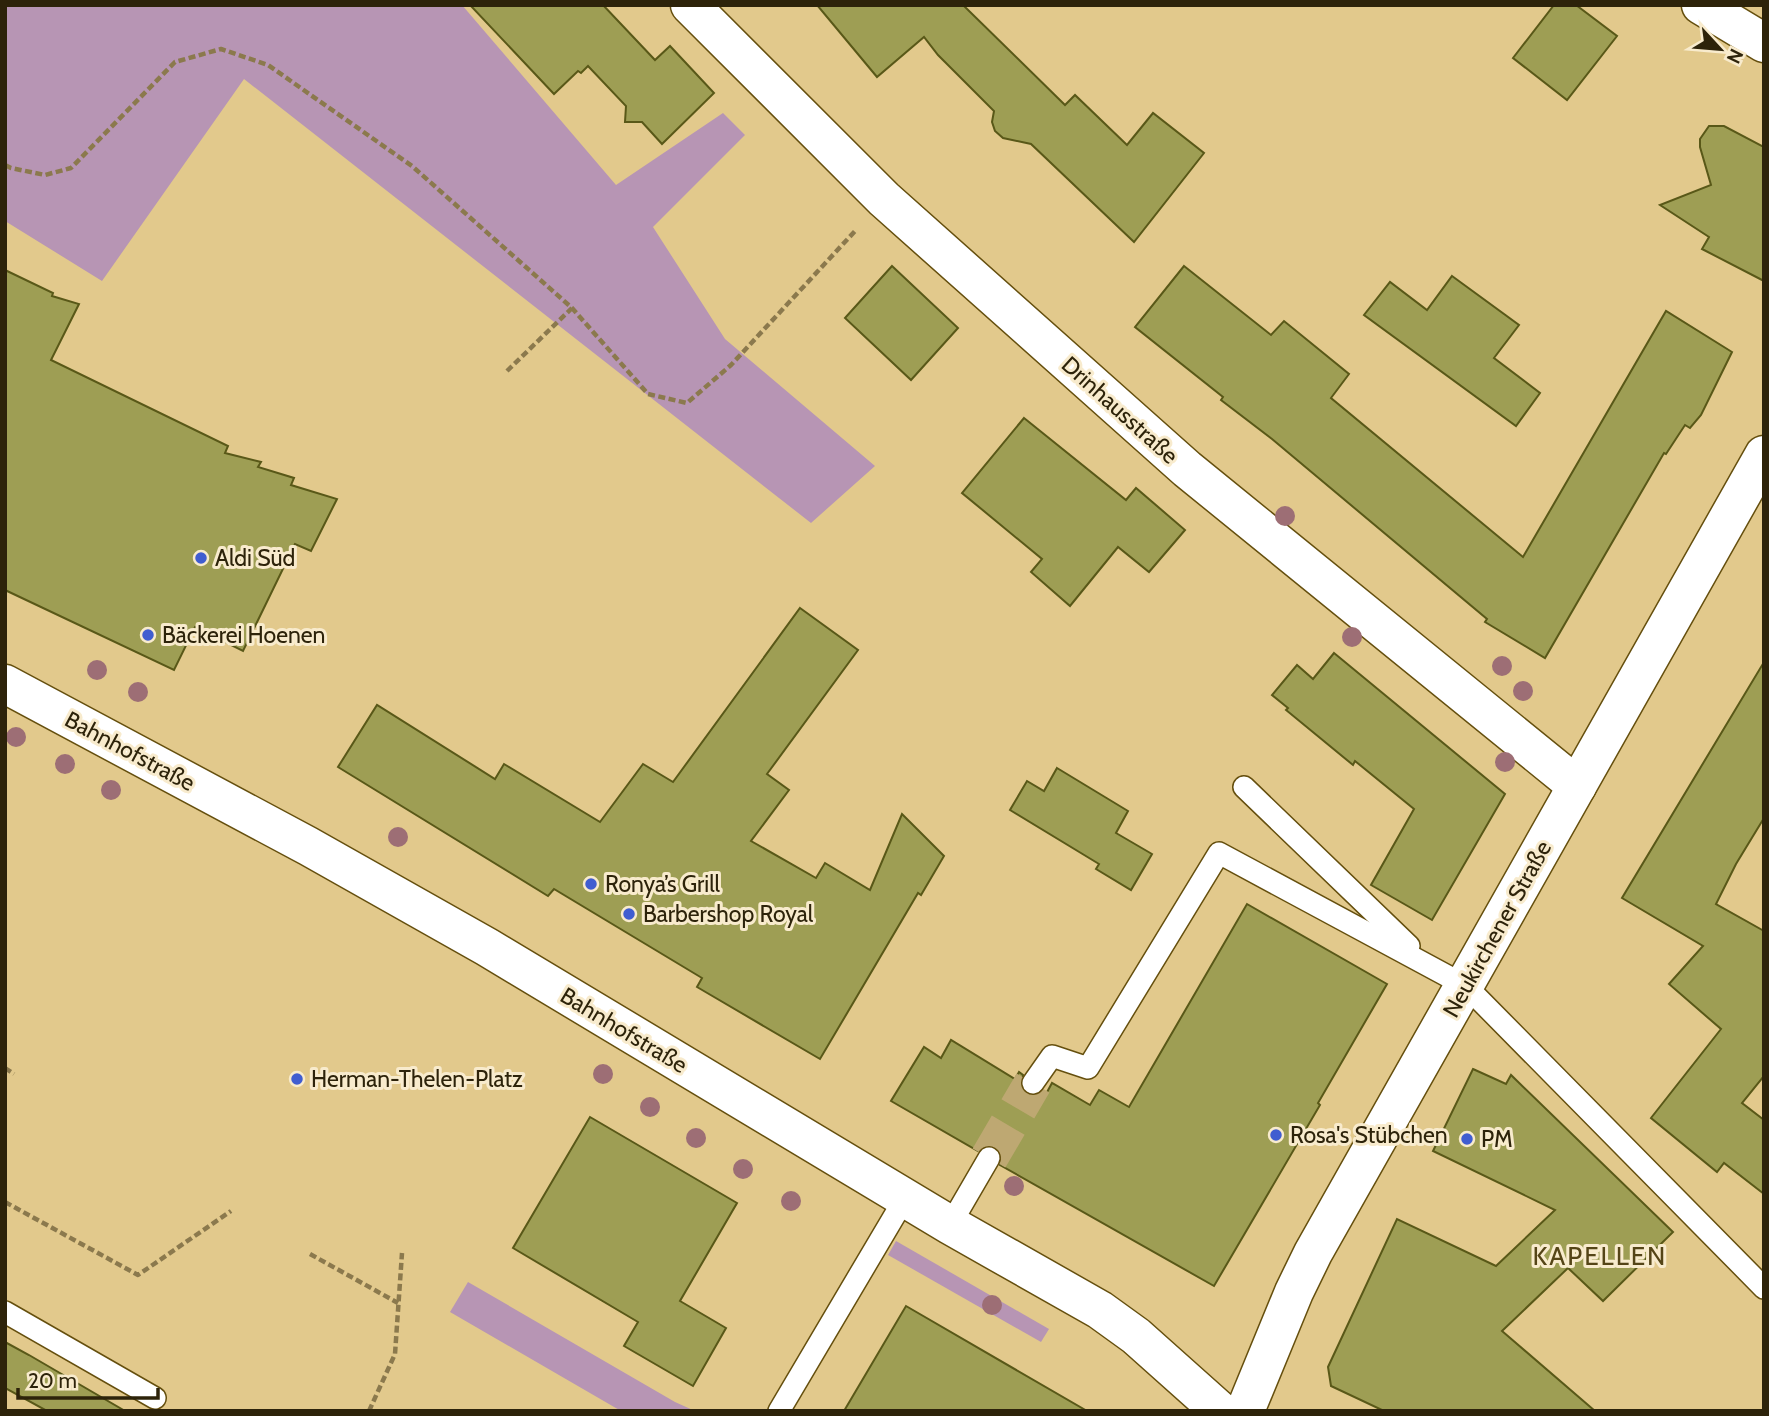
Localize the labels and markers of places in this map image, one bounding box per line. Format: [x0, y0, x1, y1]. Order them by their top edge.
place label: Aldi Süd [215, 544, 295, 572]
marker: Aldi Süd [193, 550, 209, 566]
place label: Bäckerei Hoenen [162, 621, 325, 649]
marker: Bäckerei Hoenen [140, 627, 156, 643]
place label: Ronya’s Grill [605, 870, 721, 898]
marker: Ronya’s Grill [583, 876, 599, 892]
place label: Barbershop Royal [643, 900, 814, 928]
marker: Barbershop Royal [621, 906, 637, 922]
place label: Herman-Thelen-Platz [311, 1065, 523, 1093]
marker: Herman-Thelen-Platz [289, 1071, 305, 1087]
place label: Rosa's Stübchen [1290, 1121, 1448, 1149]
place label: PM [1481, 1125, 1513, 1153]
marker: Rosa's Stübchen [1268, 1127, 1284, 1143]
marker: PM [1459, 1131, 1475, 1147]

